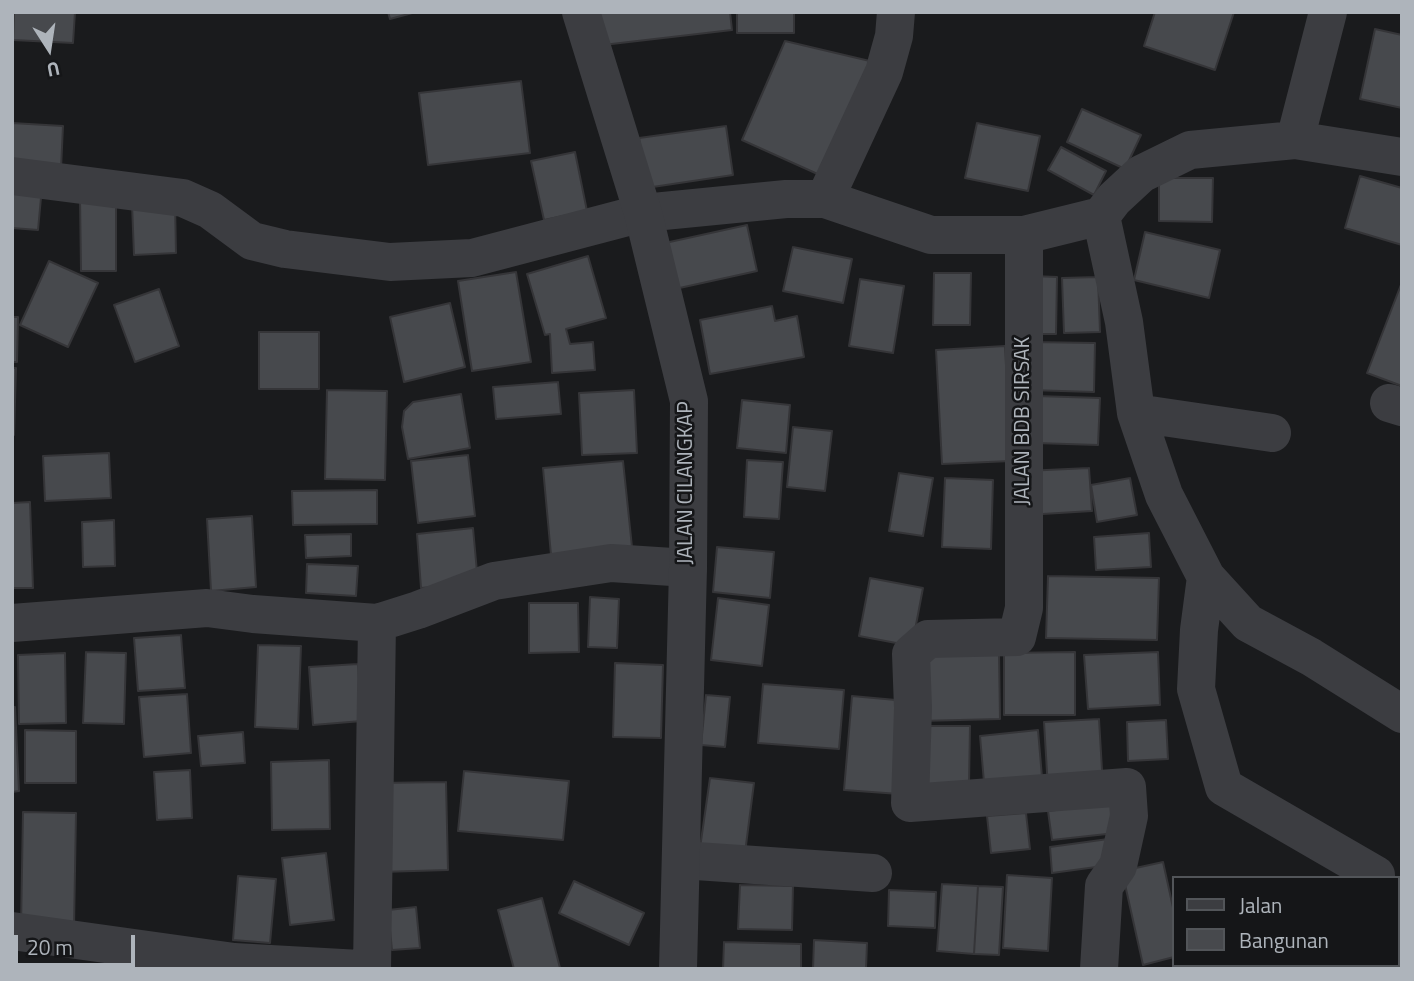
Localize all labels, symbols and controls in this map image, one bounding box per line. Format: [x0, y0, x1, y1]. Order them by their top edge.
north arrow [14, 14, 84, 84]
text: U [44, 55, 63, 86]
street label: JALAN BDB SIRSAK [1011, 336, 1037, 506]
street label: JALAN CILANGKAP [674, 401, 700, 565]
legend [1172, 876, 1400, 967]
text: Jalan [1239, 889, 1282, 921]
scale bar [18, 922, 138, 966]
text: Bangunan [1239, 924, 1329, 956]
text: 20 m [27, 931, 73, 963]

